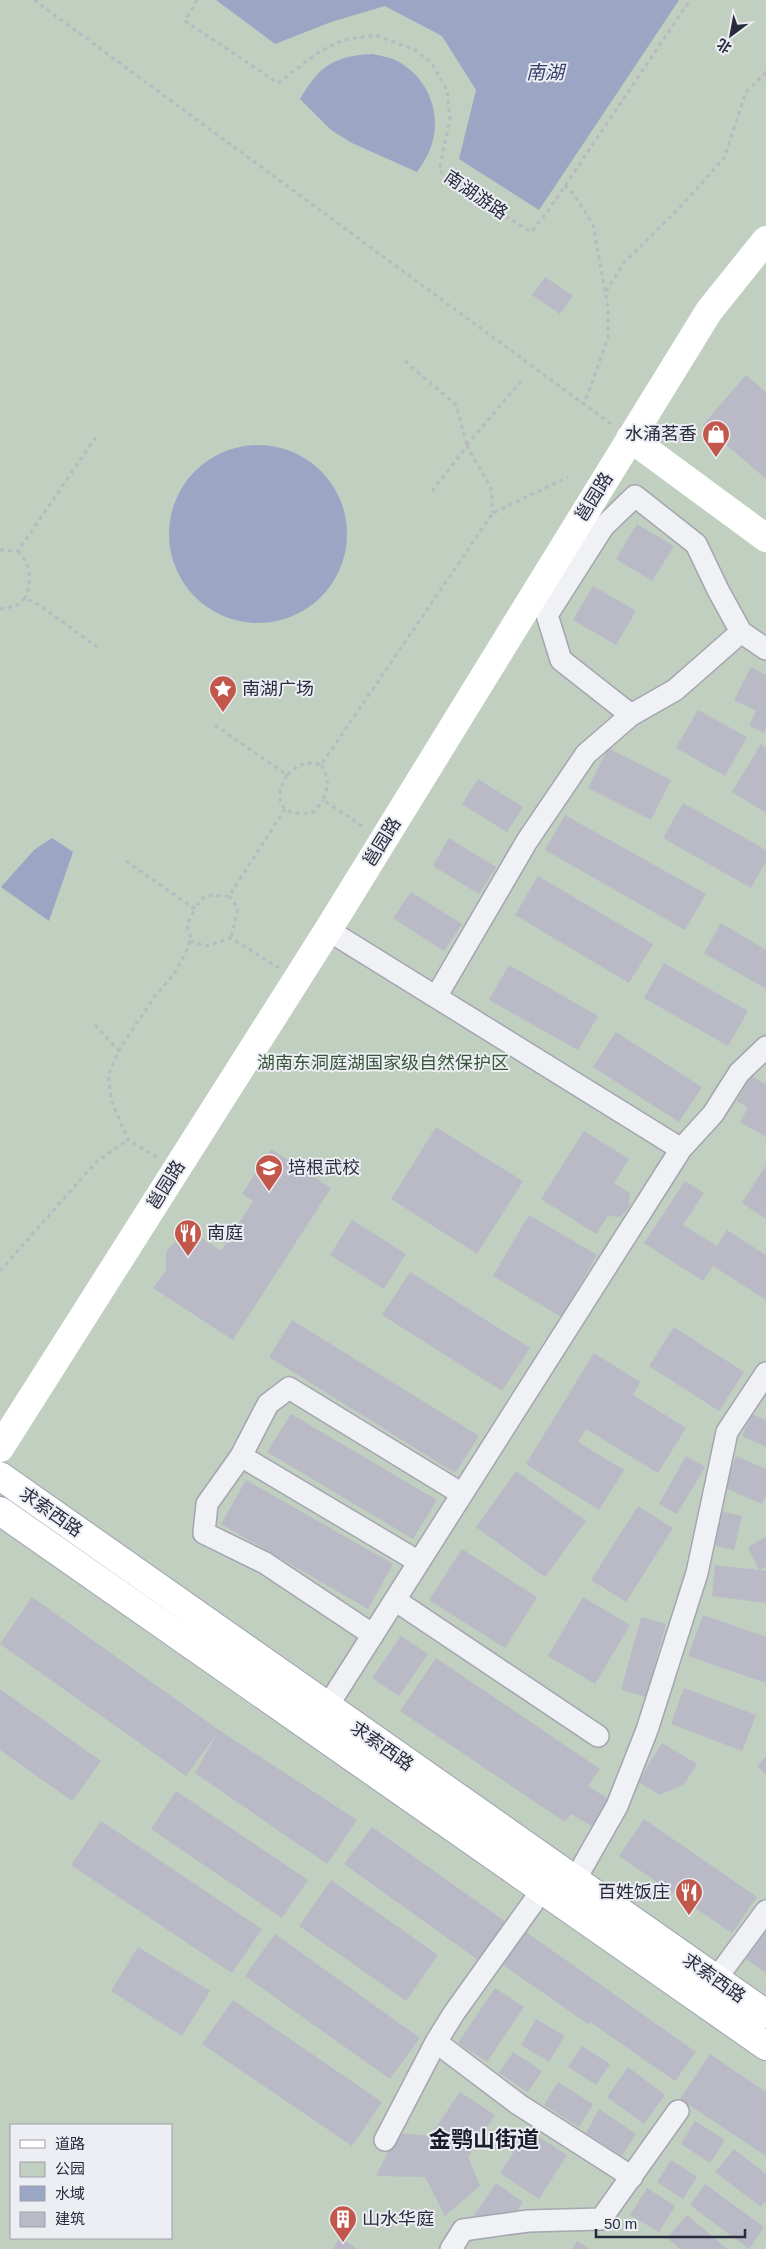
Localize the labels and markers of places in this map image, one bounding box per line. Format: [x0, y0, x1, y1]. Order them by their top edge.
shop icon: 水涌茗香 [701, 419, 731, 458]
place label: 水涌茗香 [625, 424, 697, 444]
place icon: 南湖广场 [208, 674, 238, 713]
place label: 南湖广场 [242, 679, 314, 699]
school or university icon: 培根武校 [254, 1153, 284, 1192]
place label: 培根武校 [288, 1158, 360, 1178]
restaurant icon: 南庭 [173, 1218, 203, 1257]
place label: 南庭 [207, 1223, 243, 1243]
restaurant icon: 百姓饭庄 [674, 1877, 704, 1916]
place label: 百姓饭庄 [598, 1882, 670, 1902]
building icon: 山水华庭 [328, 2204, 358, 2243]
place label: 山水华庭 [362, 2209, 434, 2229]

